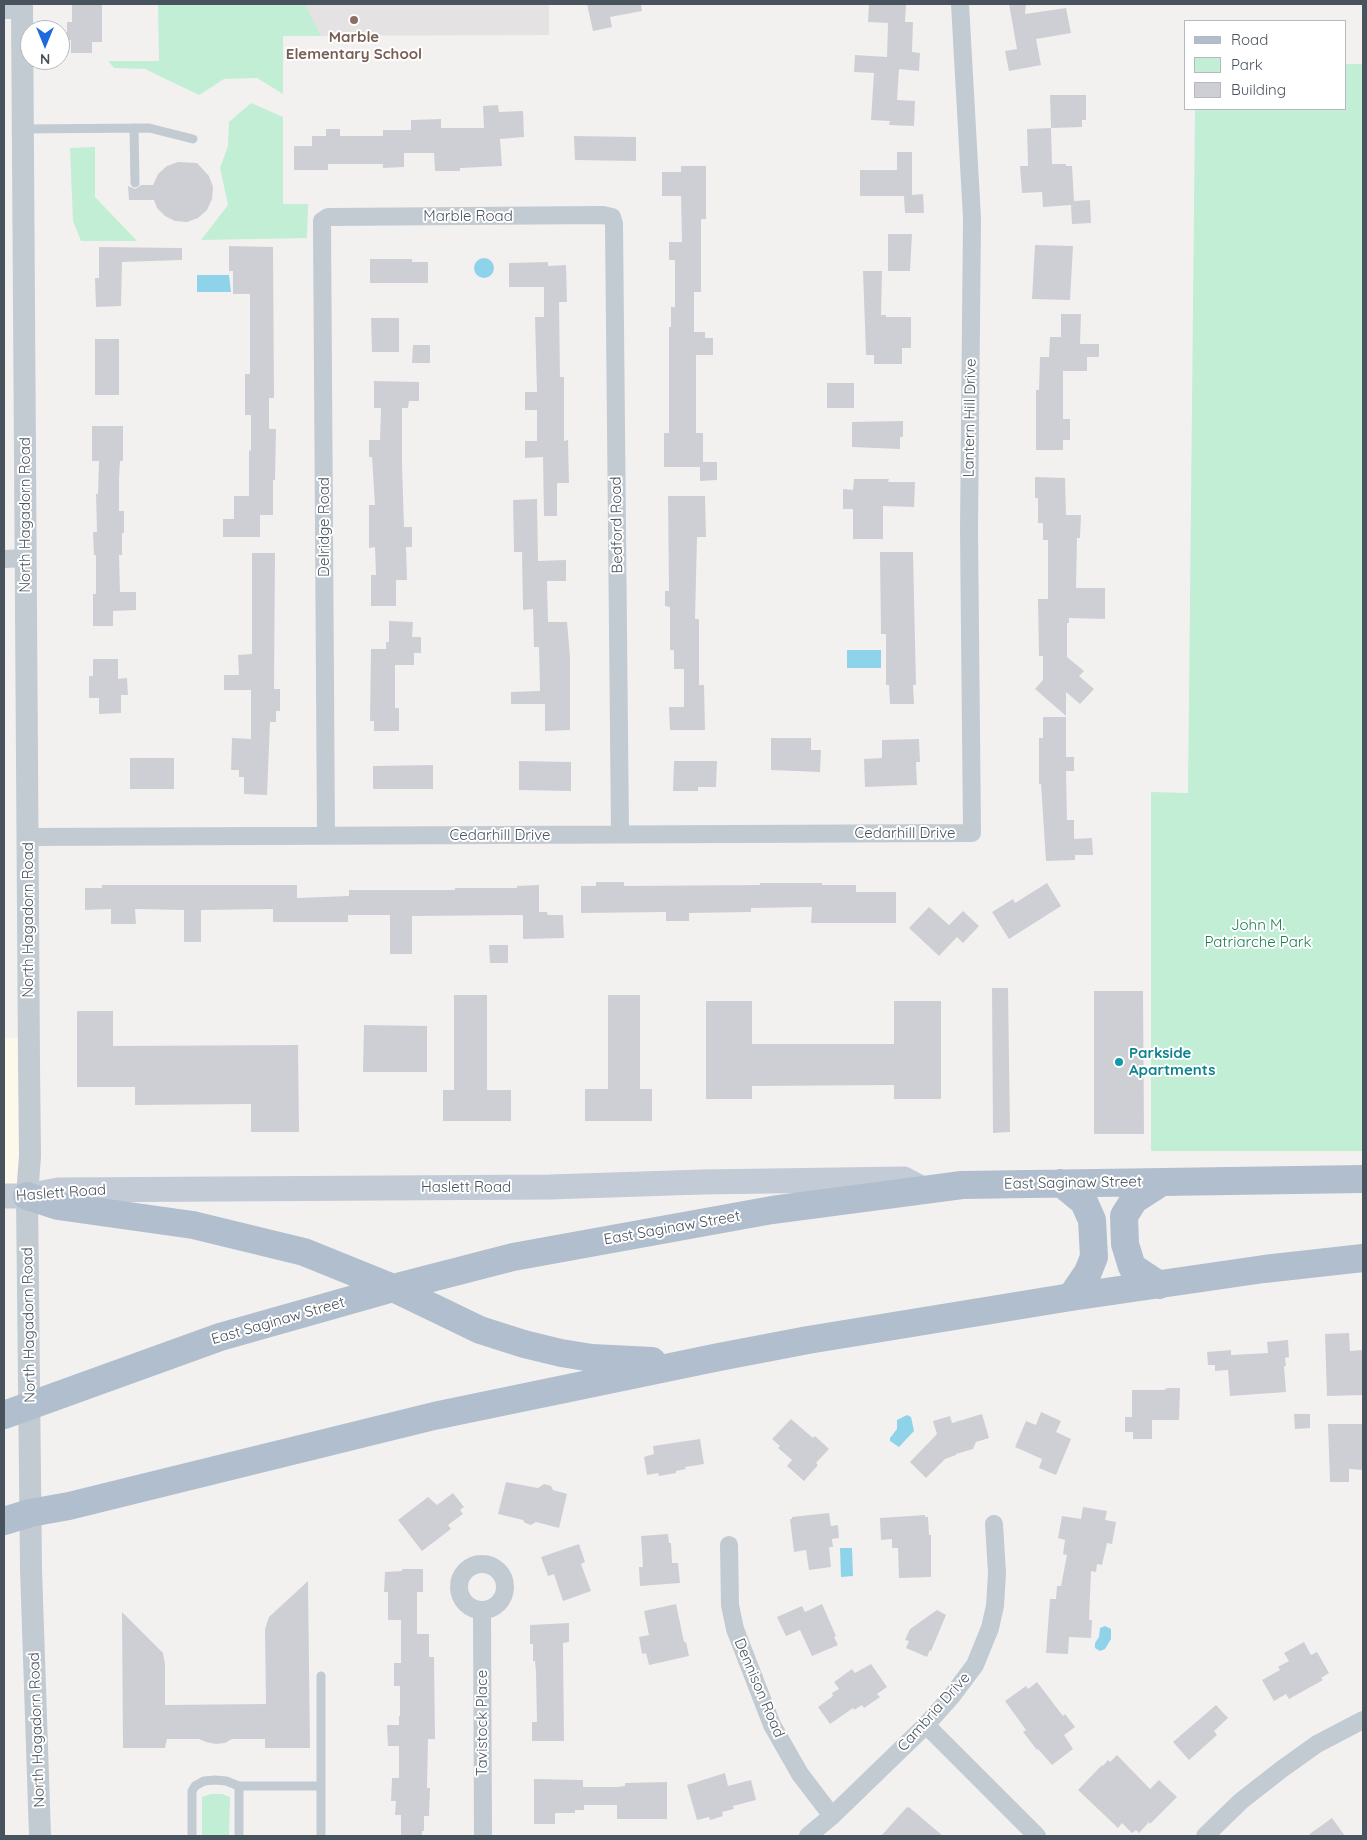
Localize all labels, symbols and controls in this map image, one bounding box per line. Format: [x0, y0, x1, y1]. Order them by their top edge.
marker: Marble Elementary School [348, 14, 360, 26]
north arrow [20, 20, 70, 70]
legend [1184, 20, 1347, 110]
place label: Marble Elementary School [286, 28, 422, 63]
text: Road [1231, 30, 1268, 49]
text: N [40, 50, 50, 68]
text: Park [1231, 55, 1263, 74]
text: Building [1231, 80, 1286, 99]
street label: Marble Road [423, 207, 513, 225]
street label: Lantern Hill Drive [960, 358, 980, 478]
street label: North Hagadorn Road [16, 437, 34, 593]
street label: Bedford Road [607, 476, 627, 574]
street label: Delridge Road [315, 477, 333, 577]
street label: Cedarhill Drive [854, 824, 956, 842]
street label: Cedarhill Drive [449, 826, 551, 844]
street label: North Hagadorn Road [19, 842, 37, 998]
park label: John M. Patriarche Park [1204, 916, 1312, 951]
place label: Parkside Apartments [1129, 1044, 1215, 1079]
marker: Parkside Apartments [1113, 1056, 1125, 1068]
street label: East Saginaw Street [1004, 1173, 1142, 1193]
street label: Haslett Road [421, 1178, 511, 1196]
street label: Haslett Road [15, 1181, 107, 1205]
street label: East Saginaw Street [603, 1207, 741, 1249]
street label: North Hagadorn Road [19, 1247, 39, 1403]
street label: East Saginaw Street [209, 1293, 347, 1349]
street label: Dennison Road [730, 1636, 788, 1740]
street label: North Hagadorn Road [25, 1652, 49, 1808]
street label: Cambria Drive [894, 1669, 974, 1755]
street label: Tavistock Place [473, 1670, 491, 1776]

